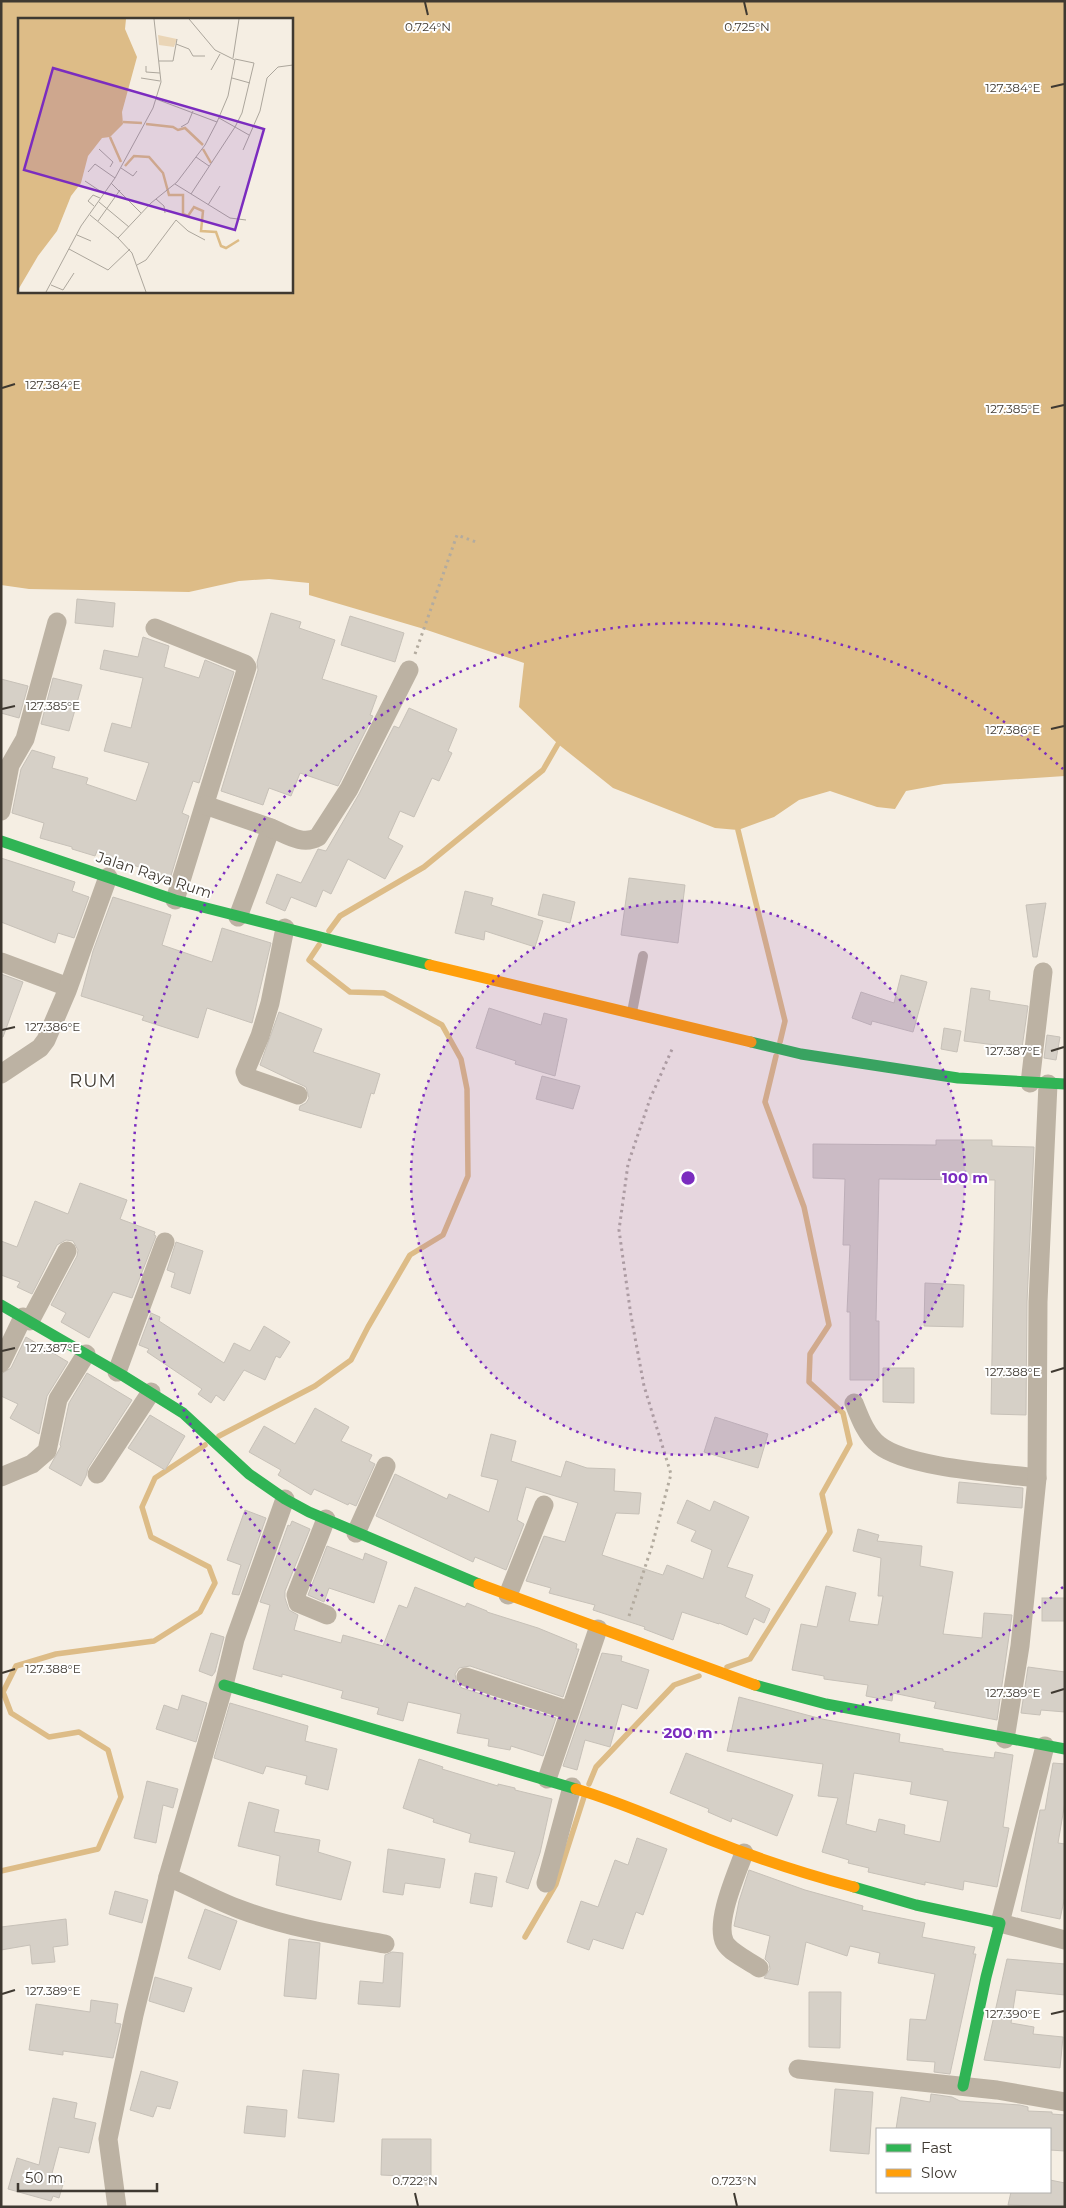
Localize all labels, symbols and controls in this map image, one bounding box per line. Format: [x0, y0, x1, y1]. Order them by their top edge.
inset map [18, 18, 292, 292]
text: 0.724°N [405, 19, 451, 34]
text: 0.725°N [724, 19, 770, 34]
text: 127.384°E [985, 80, 1041, 95]
text: 127.384°E [25, 377, 81, 392]
text: 127.385°E [986, 401, 1040, 416]
text: 127.385°E [26, 698, 80, 713]
text: 127.386°E [986, 722, 1040, 737]
street label: Jalan Raya Rum [93, 847, 214, 902]
text: 127.386°E [26, 1019, 80, 1034]
text: 127.387°E [986, 1043, 1040, 1058]
district label: RUM [69, 1070, 117, 1092]
text: 100 m [942, 1168, 988, 1187]
centre of rings [679, 1169, 697, 1187]
text: 127.387°E [26, 1340, 80, 1355]
text: 127.388°E [985, 1364, 1041, 1379]
text: 127.388°E [25, 1661, 81, 1676]
text: 127.389°E [985, 1685, 1041, 1700]
text: 200 m [663, 1723, 713, 1742]
text: 127.389°E [25, 1983, 81, 1998]
text: 127.390°E [985, 2006, 1041, 2021]
legend [876, 2128, 1051, 2193]
text: Fast [921, 2138, 952, 2157]
scale bar [18, 2160, 156, 2192]
text: Slow [921, 2163, 957, 2182]
text: 50 m [25, 2168, 63, 2187]
text: 0.722°N [392, 2173, 438, 2188]
text: 0.723°N [711, 2173, 757, 2188]

